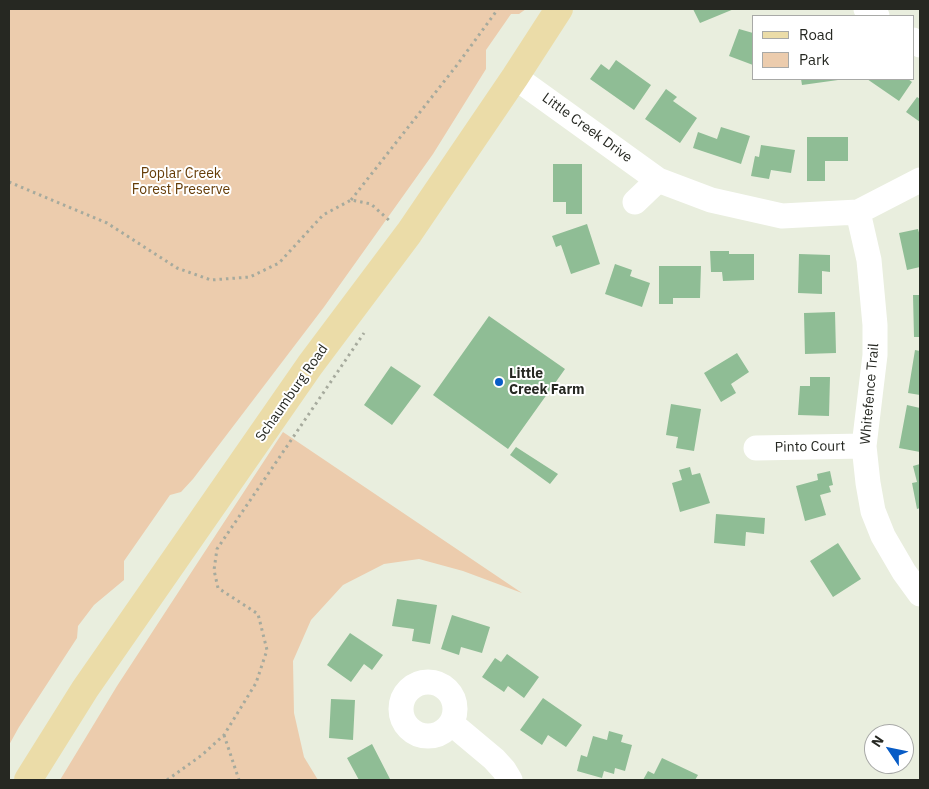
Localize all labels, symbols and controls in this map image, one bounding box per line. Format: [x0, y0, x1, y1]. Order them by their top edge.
legend [752, 15, 914, 80]
text: Road [799, 25, 834, 44]
text: Park [799, 50, 829, 69]
street label: Little Creek Drive [539, 90, 635, 166]
park label: Poplar Creek Forest Preserve [132, 166, 230, 198]
street label: Schaumburg Road [252, 341, 332, 445]
street label: Whitefence Trail [857, 343, 883, 445]
place label: Little Creek Farm [509, 366, 585, 398]
marker: Little Creek Farm [493, 376, 505, 388]
street label: Pinto Court [775, 438, 845, 456]
north arrow [864, 724, 914, 774]
text: N [867, 732, 888, 750]

